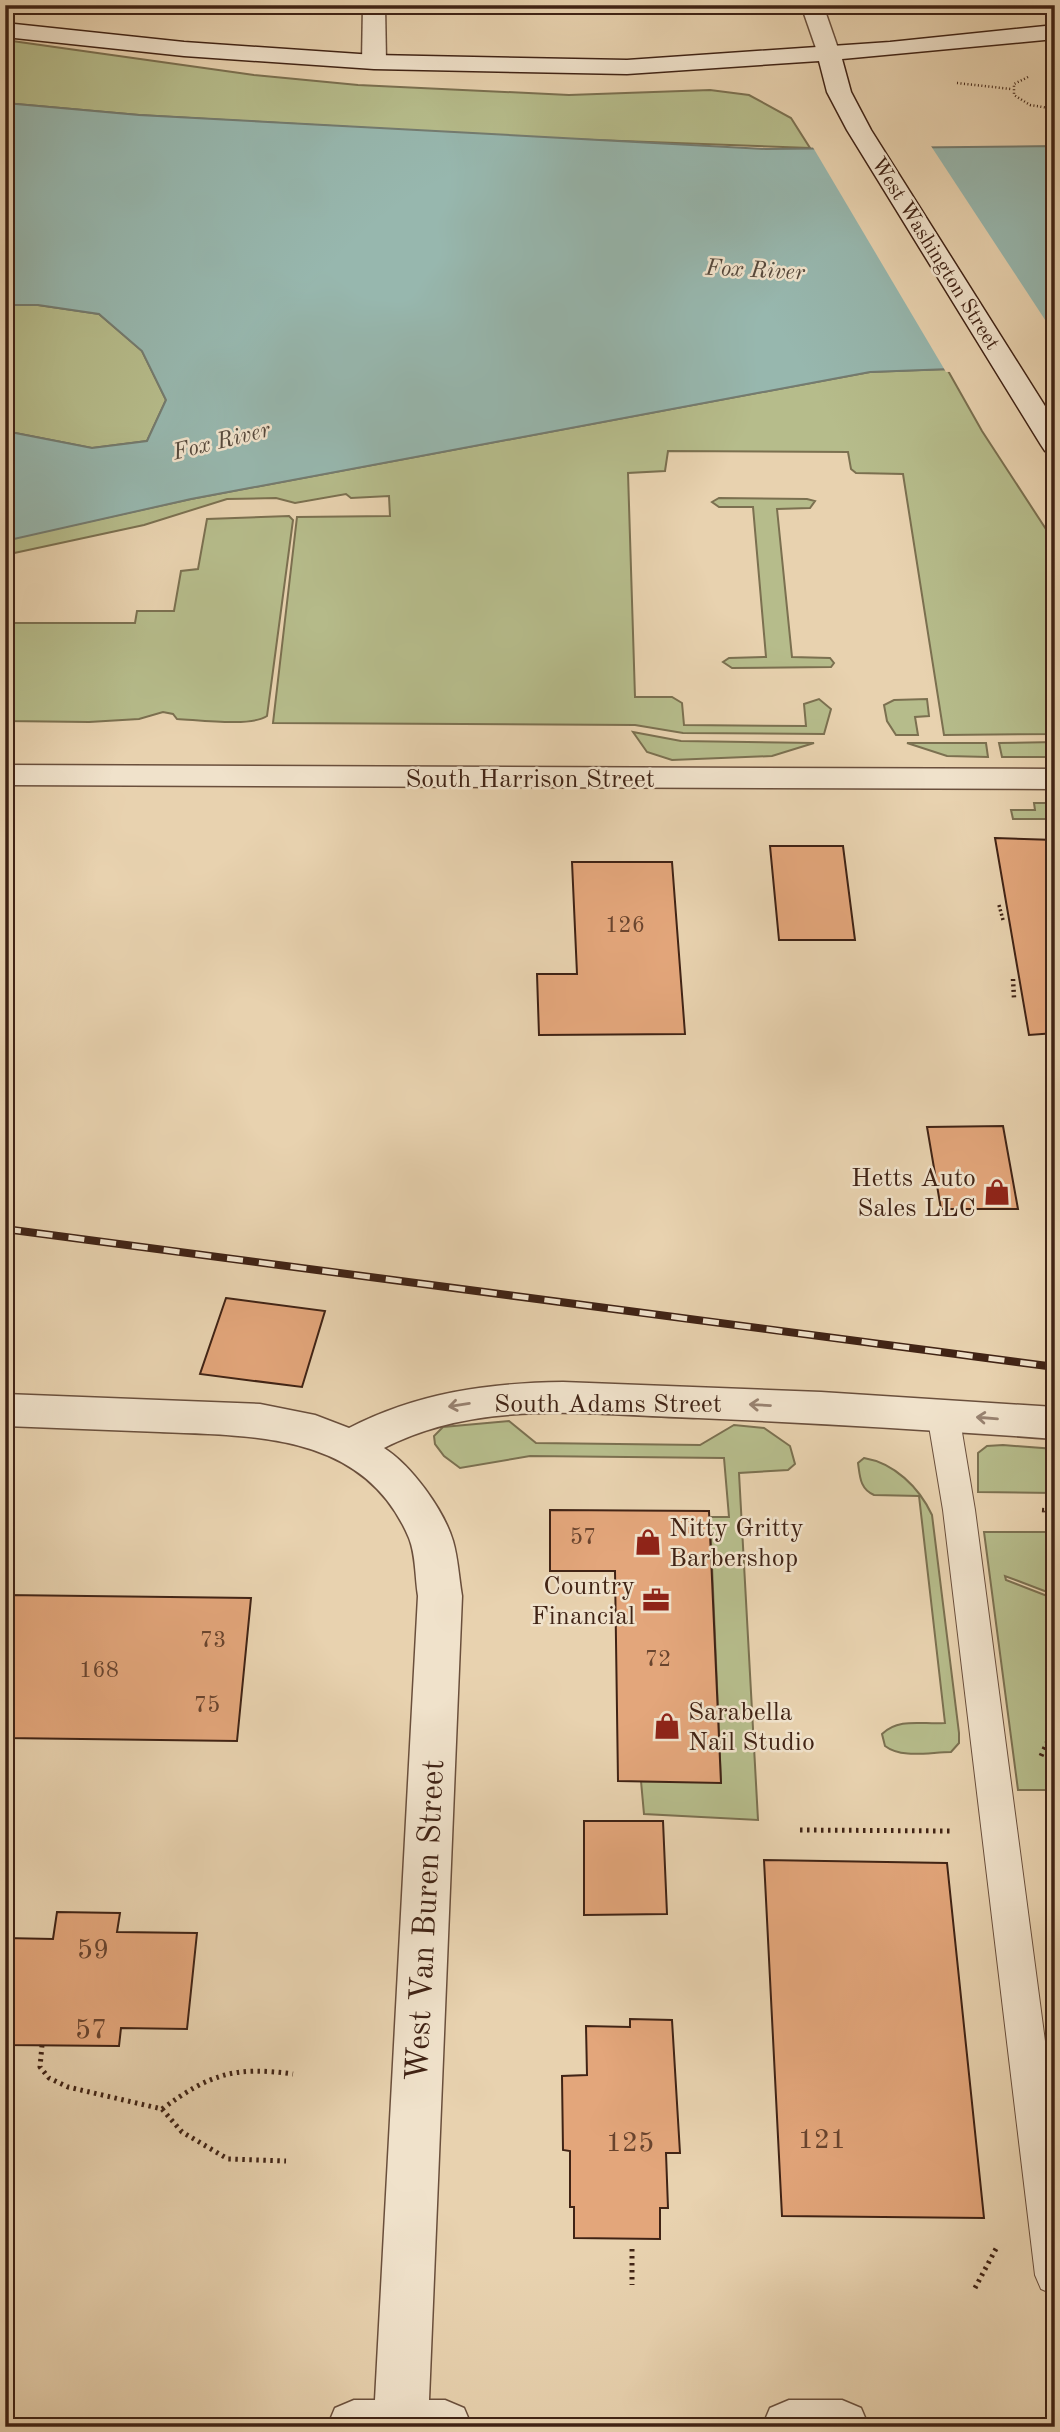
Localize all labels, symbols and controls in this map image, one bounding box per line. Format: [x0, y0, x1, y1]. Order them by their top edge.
street label: West Washington Street [867, 154, 1003, 354]
water label: Fox River [704, 256, 806, 285]
water label: Fox River [169, 418, 274, 465]
street label: South Harrison Street [405, 767, 655, 793]
house number: 126 [605, 914, 645, 937]
place label: Hetts Auto Sales LLC [851, 1166, 976, 1222]
shop icon: Hetts Auto Sales LLC [982, 1177, 1012, 1207]
street label: South Adams Street [494, 1392, 722, 1418]
one-way arrow [749, 1398, 771, 1411]
one-way arrow [448, 1399, 471, 1412]
one-way arrow [976, 1411, 999, 1424]
place label: Nitty Gritty Barbershop [669, 1516, 804, 1572]
house number: 57 [570, 1526, 596, 1549]
shop icon: Nitty Gritty Barbershop [633, 1527, 663, 1557]
place label: Country Financial [531, 1574, 635, 1630]
office icon: Country Financial [641, 1585, 671, 1615]
house number: 73 [200, 1629, 226, 1652]
house number: 72 [645, 1648, 671, 1671]
house number: 168 [79, 1659, 119, 1682]
house number: 75 [194, 1694, 220, 1717]
place label: Sarabella Nail Studio [688, 1700, 815, 1756]
shop icon: Sarabella Nail Studio [652, 1711, 682, 1741]
street label: West Van Buren Street [403, 1758, 451, 2082]
house number: 59 [77, 1937, 109, 1965]
house number: 57 [75, 2017, 107, 2045]
house number: 121 [798, 2127, 846, 2155]
house number: 125 [606, 2130, 654, 2158]

